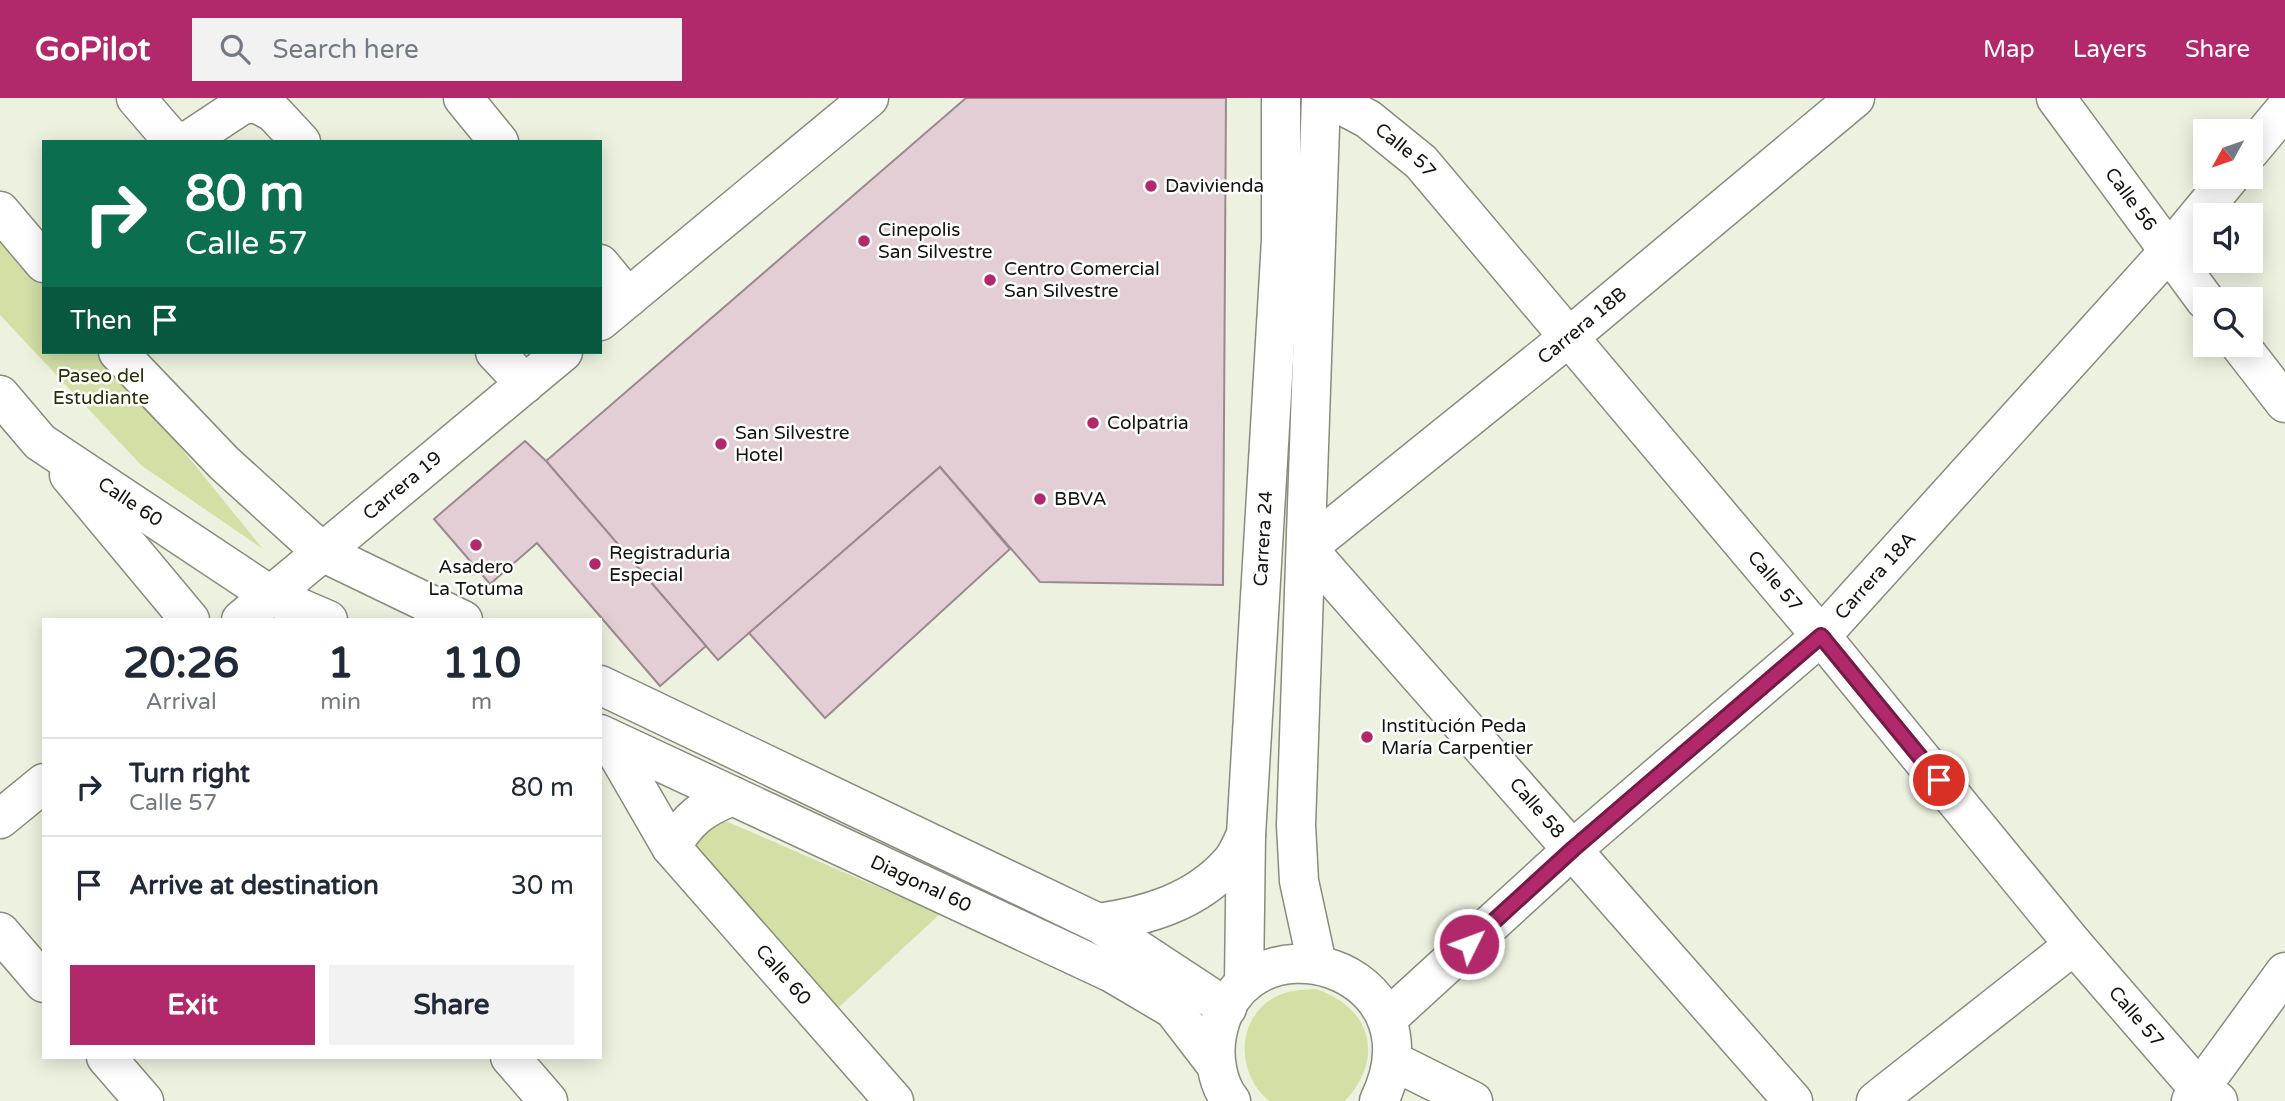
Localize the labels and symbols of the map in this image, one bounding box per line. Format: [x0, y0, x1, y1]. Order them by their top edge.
street label: Calle 57 [1371, 118, 1440, 182]
north arrow [2193, 119, 2263, 189]
street label: Calle 56 [2100, 164, 2161, 235]
place label: Davivienda [1165, 175, 1264, 197]
marker: Davivienda [1143, 178, 1159, 194]
place label: Cinepolis San Silvestre [878, 219, 993, 263]
marker: Cinepolis San Silvestre [856, 233, 872, 249]
place label: Centro Comercial San Silvestre [1004, 258, 1160, 302]
marker: Centro Comercial San Silvestre [982, 272, 998, 288]
street label: Carrera 18B [1533, 282, 1631, 369]
park label: Paseo del Estudiante [53, 365, 149, 409]
place label: Colpatria [1107, 412, 1189, 434]
marker: Colpatria [1085, 415, 1101, 431]
place label: San Silvestre Hotel [735, 422, 850, 466]
marker: San Silvestre Hotel [713, 436, 729, 452]
street label: Carrera 19 [359, 447, 446, 525]
street label: Calle 60 [94, 473, 167, 531]
place label: BBVA [1054, 488, 1107, 510]
street label: Carrera 24 [1250, 490, 1277, 587]
marker: BBVA [1032, 491, 1048, 507]
street label: Carrera 18A [1830, 528, 1920, 624]
marker: Asadero La Totuma [468, 537, 484, 553]
place label: Registraduria Especial [609, 542, 731, 586]
street label: Calle 57 [1743, 546, 1807, 616]
place label: Asadero La Totuma [428, 556, 524, 600]
marker: Registraduria Especial [587, 556, 603, 572]
place label: Institución Peda María Carpentier [1381, 715, 1534, 759]
marker: Institución Peda María Carpentier [1359, 729, 1375, 745]
pin [1909, 750, 1969, 810]
street label: Calle 58 [1505, 773, 1569, 843]
street label: Diagonal 60 [867, 851, 975, 917]
position arrow [1432, 907, 1506, 981]
street label: Calle 60 [751, 940, 816, 1010]
street label: Calle 57 [2104, 982, 2168, 1051]

